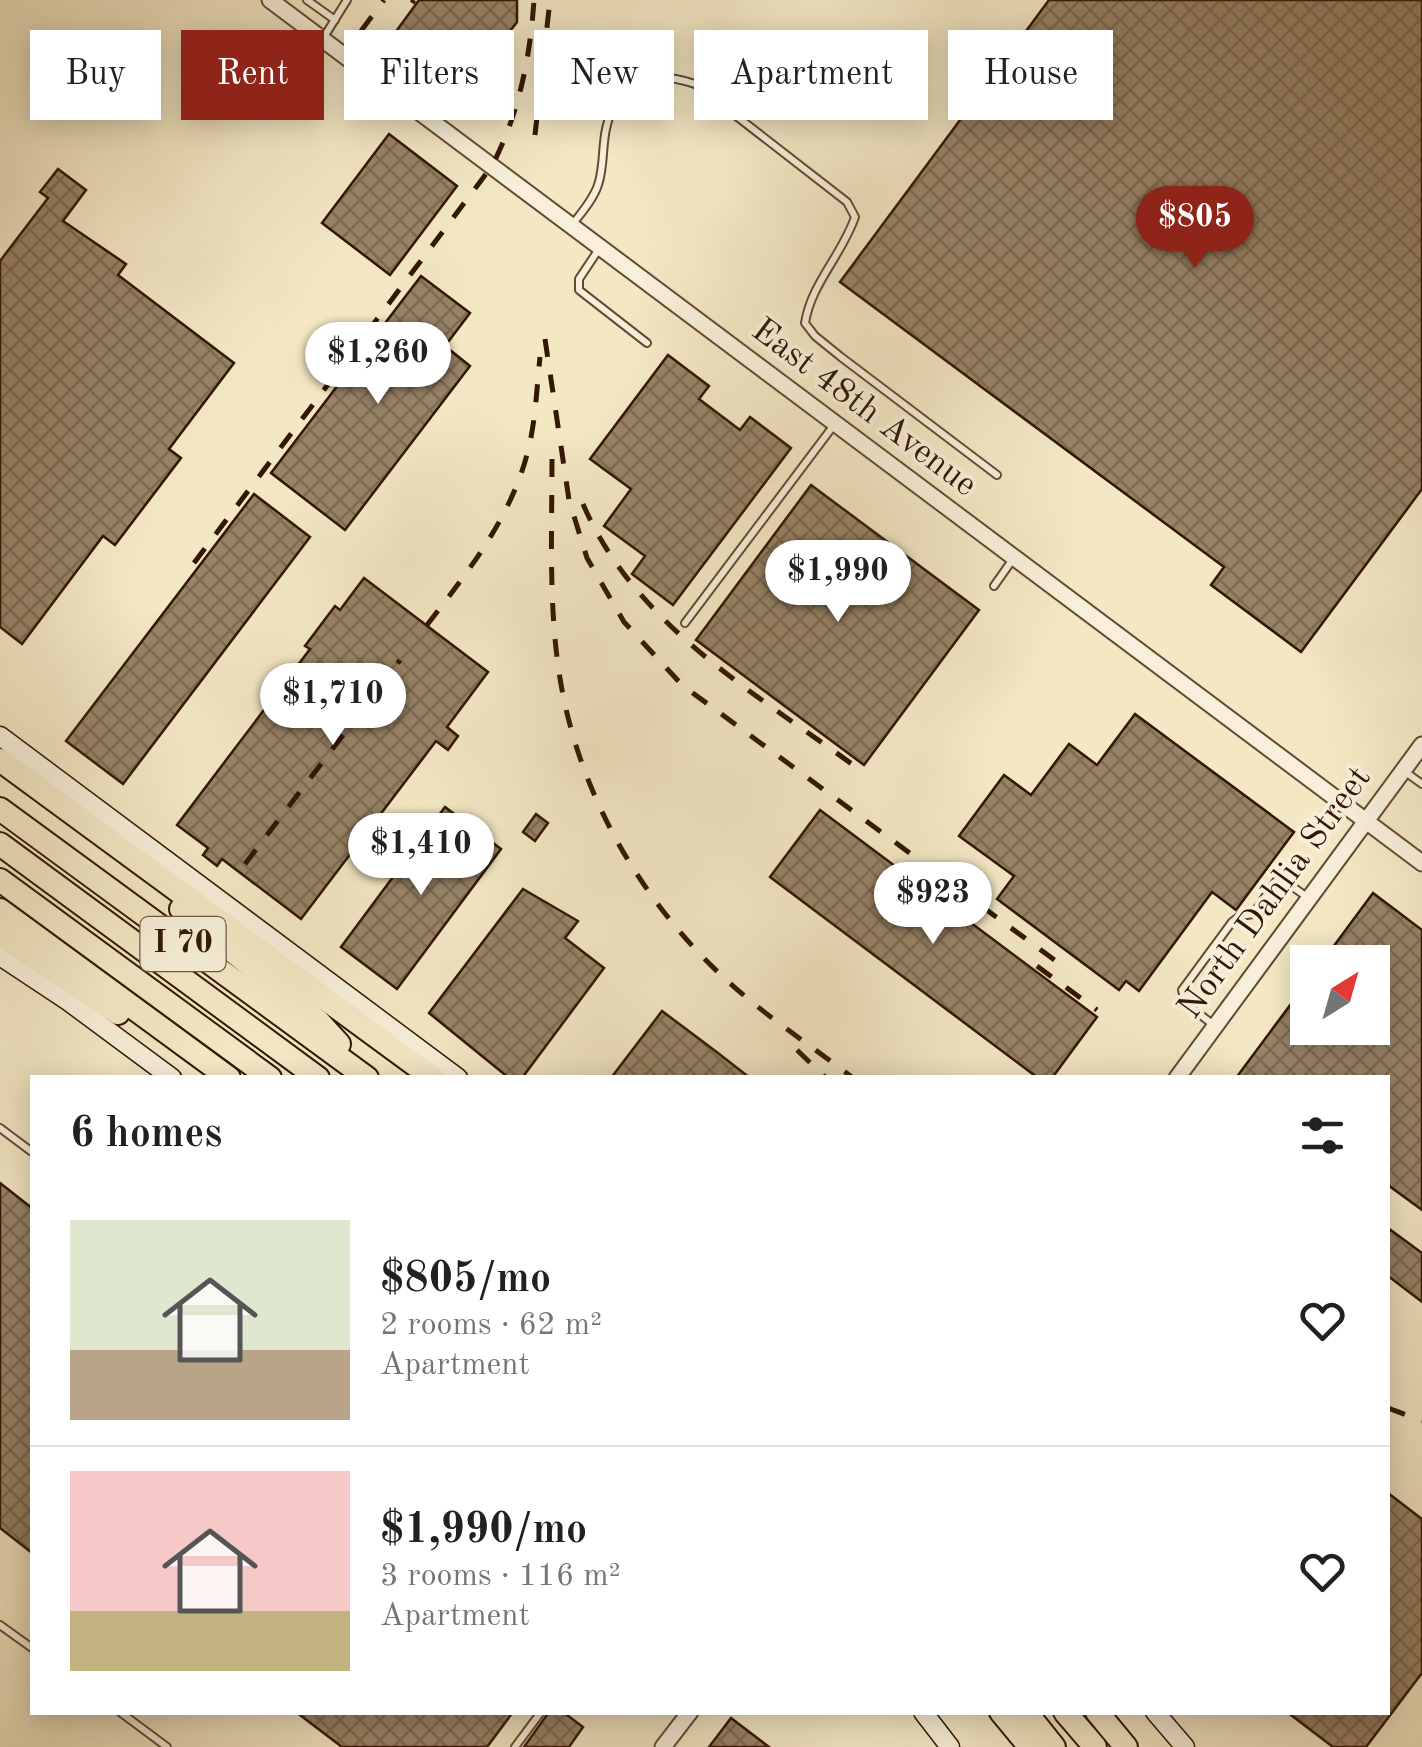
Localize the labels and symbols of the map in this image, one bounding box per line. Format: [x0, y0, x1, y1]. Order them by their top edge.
pin: $805 [1136, 186, 1254, 271]
street label: East 48th Avenue [745, 312, 983, 504]
pin: $1,260 [297, 322, 459, 407]
pin: $1,990 [757, 540, 919, 625]
pin: $1,710 [252, 663, 414, 748]
street label: North Dahlia Street [1172, 761, 1378, 1025]
pin: $1,410 [340, 813, 502, 898]
pin: $923 [874, 862, 992, 947]
road number: I 70 [140, 917, 226, 971]
north arrow [1290, 945, 1390, 1045]

